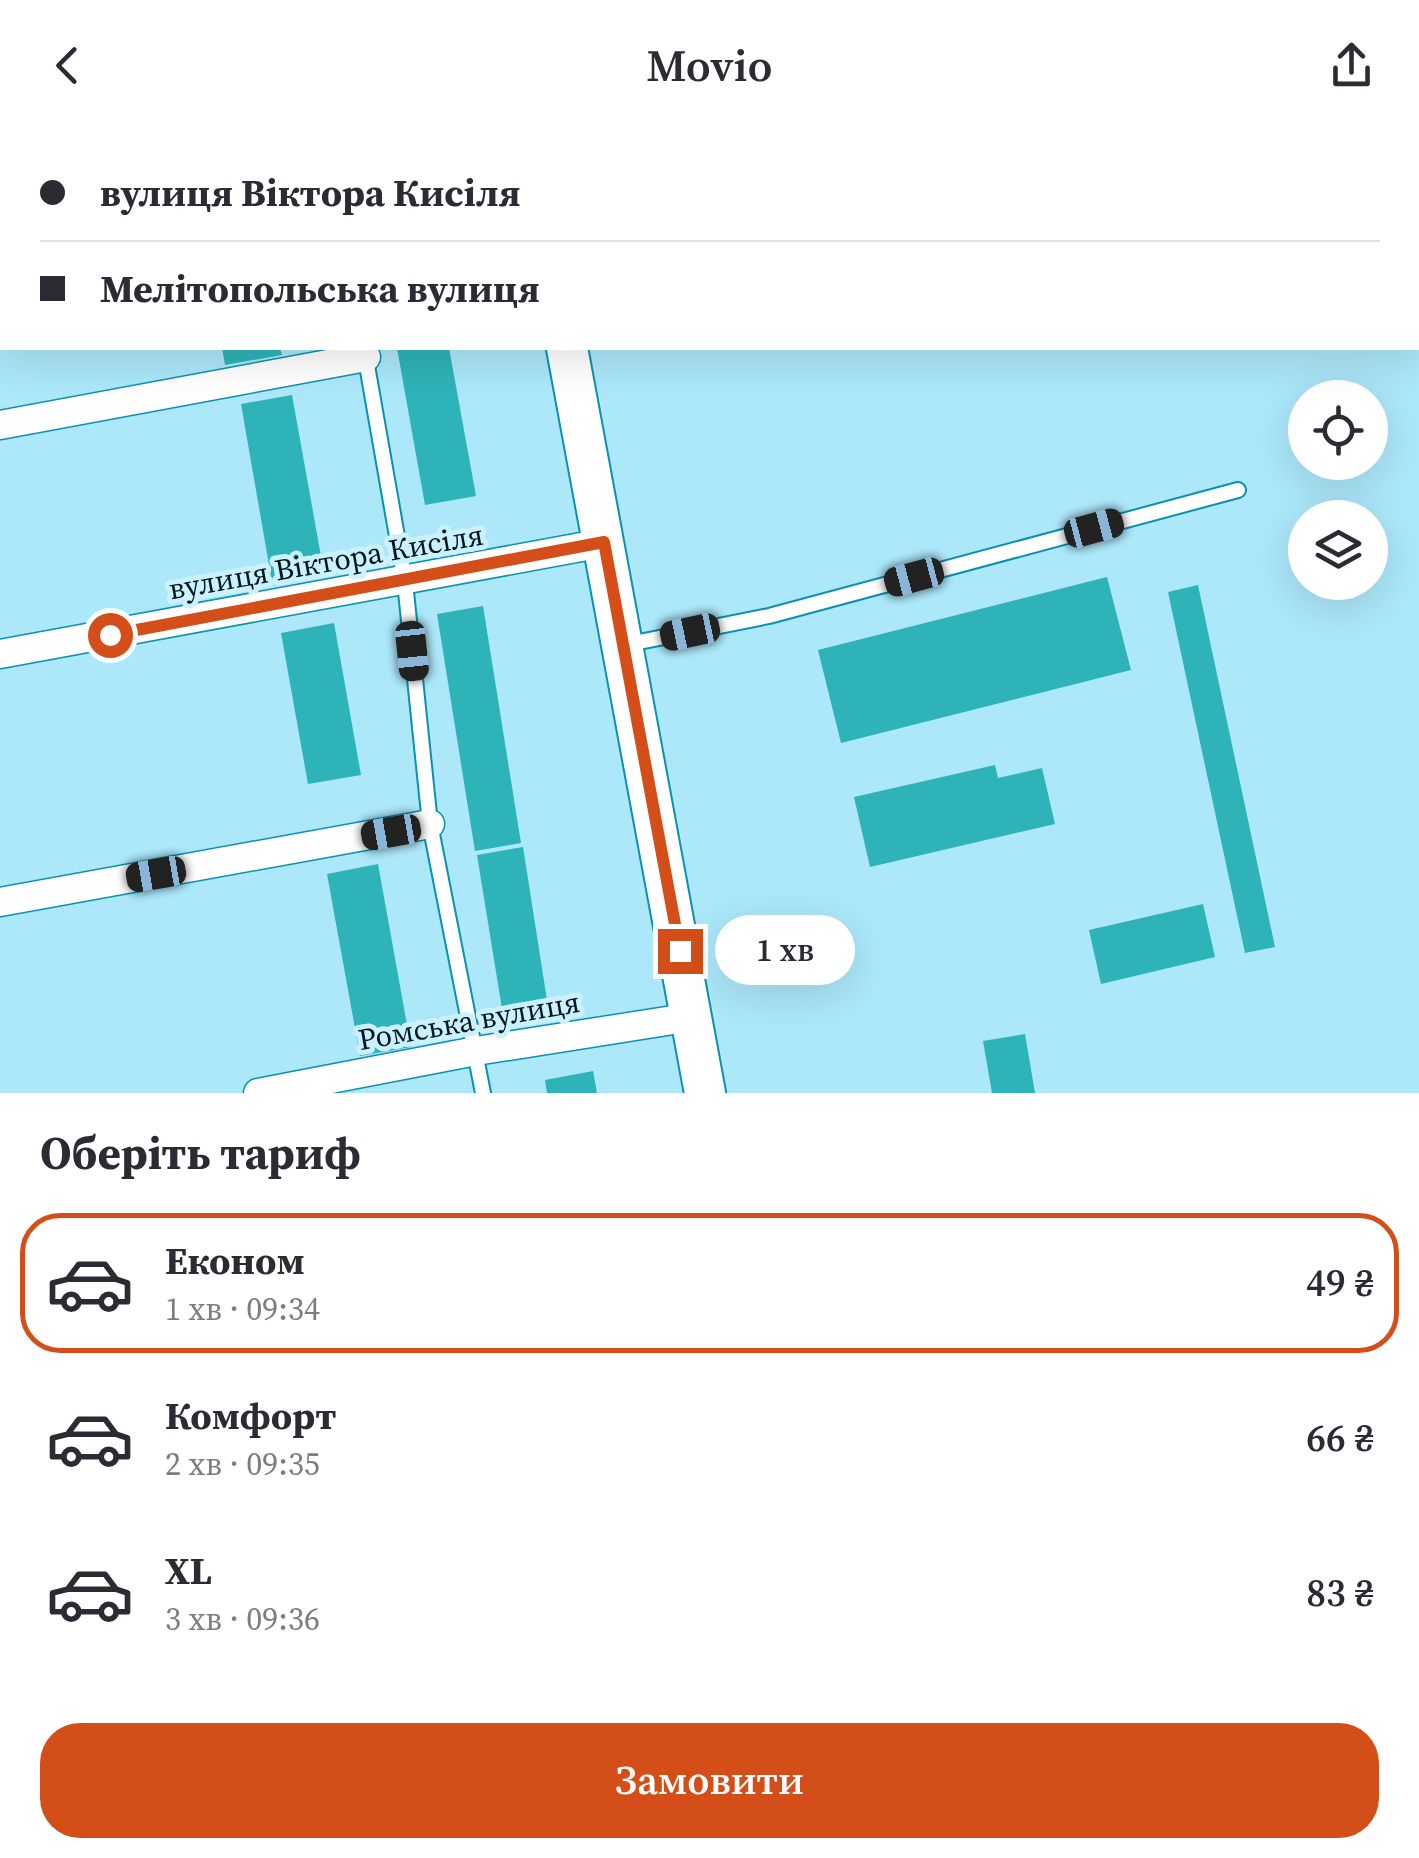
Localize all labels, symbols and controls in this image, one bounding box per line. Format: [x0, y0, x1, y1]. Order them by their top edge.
text: Movio [646, 34, 773, 96]
icon: back [40, 38, 95, 93]
icon: share [1324, 38, 1379, 93]
text: вулиця Віктора Кисіля [100, 167, 520, 219]
text: Мелітопольська вулиця [100, 263, 540, 315]
map controls [1288, 380, 1388, 600]
button: locate [1288, 380, 1388, 480]
button: layers [1288, 500, 1388, 600]
car [1061, 506, 1127, 550]
street label: вулиця Віктора Кисіля [165, 514, 487, 609]
car [881, 555, 947, 599]
car [658, 611, 722, 653]
route start [88, 613, 133, 658]
car [394, 620, 430, 682]
car [359, 812, 423, 852]
car [124, 854, 188, 894]
callout: 1 хв [715, 916, 855, 986]
text: 1 хв [756, 928, 814, 972]
route end [658, 929, 703, 974]
street label: Ромська вулиця [355, 981, 583, 1060]
text: Оберіть тариф [40, 1122, 361, 1184]
text: Економ [165, 1235, 305, 1287]
icon: car [45, 1238, 135, 1328]
text: 49 ₴ [1306, 1257, 1374, 1309]
text: 1 хв · 09:34 [165, 1287, 320, 1331]
text: Комфорт [165, 1390, 336, 1442]
icon: car [45, 1393, 135, 1483]
text: 66 ₴ [1306, 1412, 1374, 1464]
text: 2 хв · 09:35 [165, 1442, 320, 1486]
text: XL [165, 1545, 212, 1597]
icon: car [45, 1548, 135, 1638]
text: 83 ₴ [1306, 1567, 1374, 1619]
text: 3 хв · 09:36 [165, 1597, 320, 1641]
button: Замовити [40, 1723, 1379, 1838]

